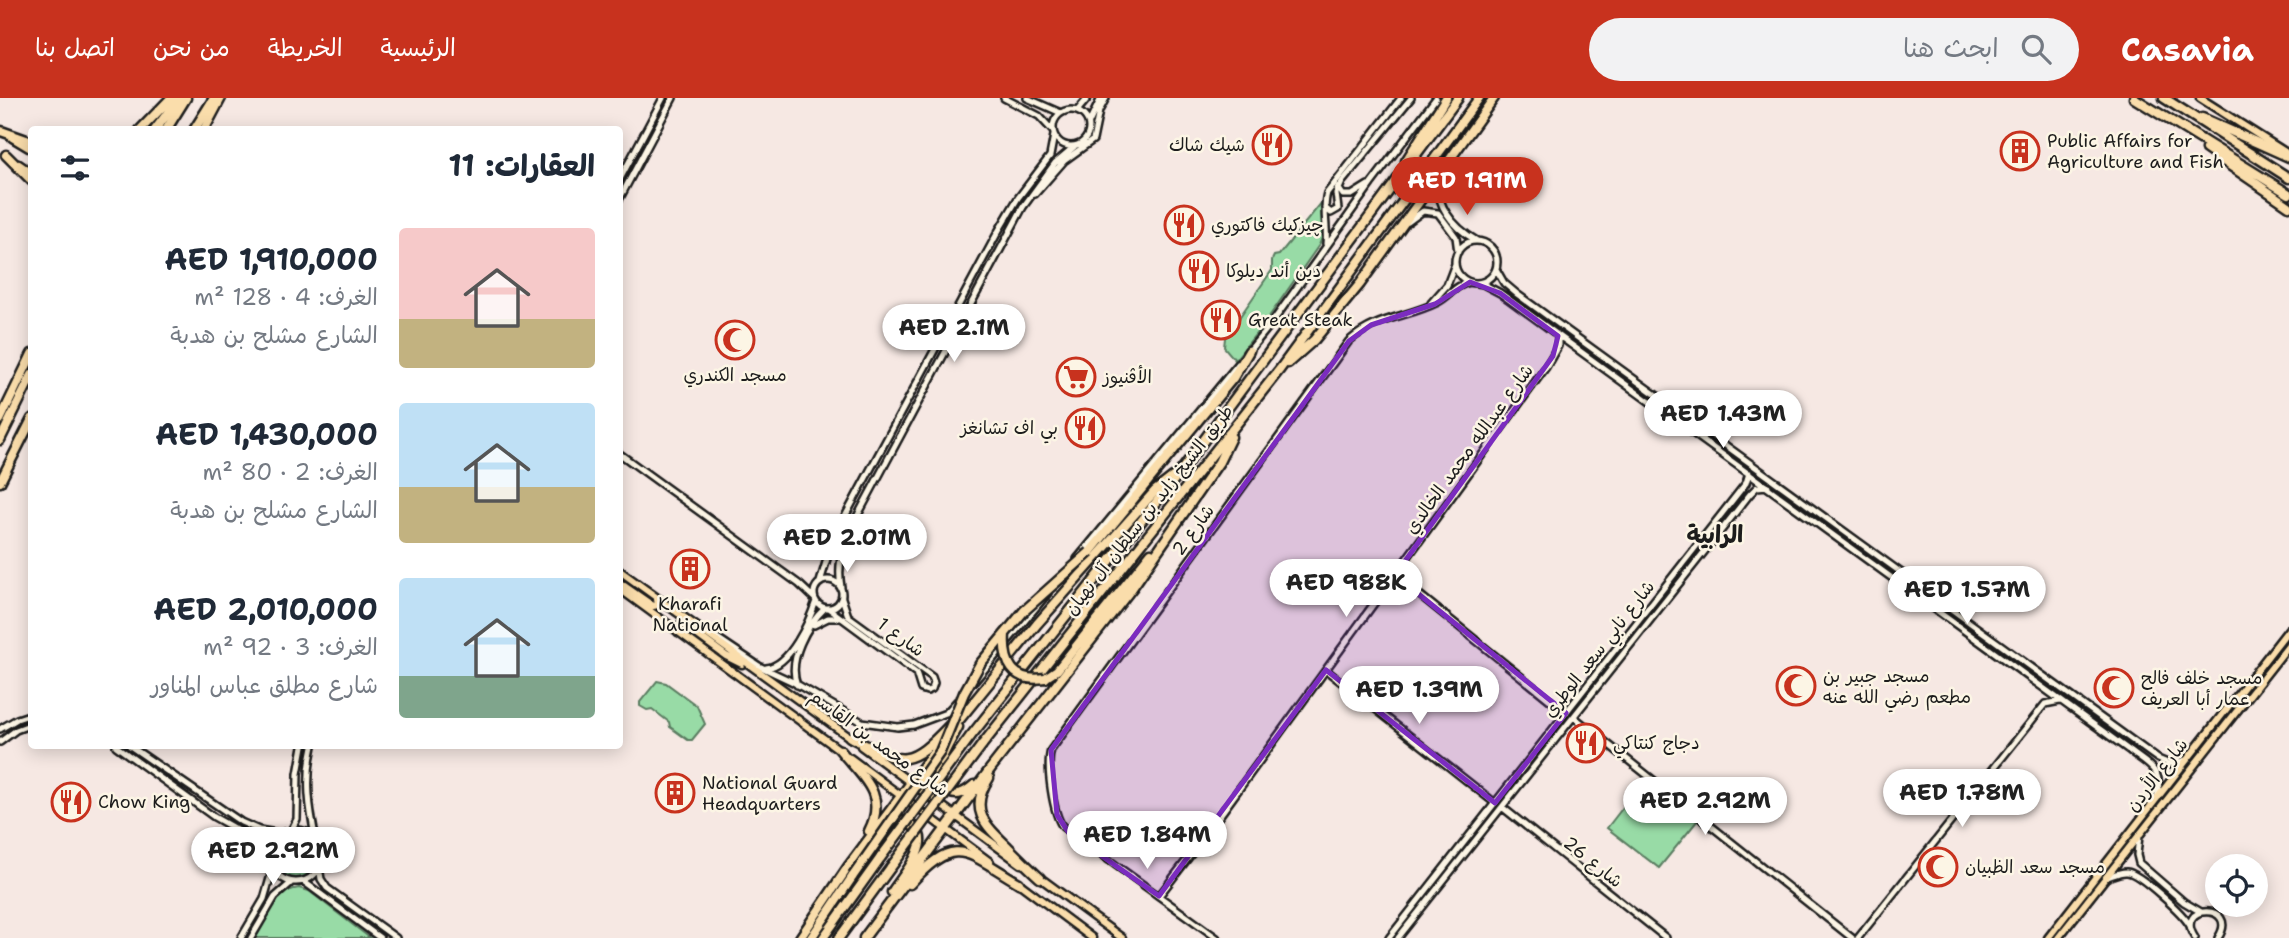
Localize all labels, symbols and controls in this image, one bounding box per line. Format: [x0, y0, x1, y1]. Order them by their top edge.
search box [1589, 18, 2079, 81]
text: Casavia [2121, 27, 2254, 72]
text: ابحث هنا [1903, 30, 1999, 65]
icon: search [2017, 30, 2055, 68]
text: اتصل بنا [35, 32, 115, 64]
text: من نحن [153, 32, 230, 64]
text: الخريطة [268, 32, 343, 64]
text: الرئيسية [381, 32, 456, 64]
restaurant icon: شيك شاك [1251, 124, 1293, 166]
place label: Public Affairs for Agriculture and Fish [2047, 129, 2224, 174]
building icon: Public Affairs for Agriculture and Fish [1999, 130, 2041, 172]
place label: شيك شاك [1169, 133, 1245, 157]
text: العقارات: 11 [448, 145, 595, 186]
icon: filters [56, 149, 94, 187]
pin: AED 1.91M [1387, 158, 1547, 217]
text: AED 1.91M [1407, 165, 1527, 195]
restaurant icon: چيزكيك فاكتوري [1163, 204, 1205, 246]
place label: چيزكيك فاكتوري [1211, 213, 1324, 238]
text: AED 1,910,000 [165, 239, 378, 280]
restaurant icon: دين أند ديلوكا [1178, 250, 1220, 292]
icon: home [455, 256, 539, 340]
place label: دين أند ديلوكا [1226, 259, 1321, 283]
text: الغرف: 4 · 128 m² [194, 282, 378, 312]
restaurant icon: Great Steak [1200, 299, 1242, 341]
pin: AED 2.1M [882, 304, 1026, 364]
place label: Great Steak [1248, 308, 1353, 332]
text: AED 2.1M [898, 312, 1010, 342]
mosque icon: مسجد الكندري [714, 319, 756, 361]
text: الشارع مشلح بن هدبة [170, 320, 378, 350]
supermarket icon: الأڤنيوز [1055, 356, 1097, 398]
street label: شارع عبدالله محمد الخالدي [1399, 359, 1540, 539]
place label: مسجد الكندري [683, 363, 787, 388]
place label: الأڤنيوز [1101, 365, 1152, 389]
pin: AED 1.43M [1643, 390, 1803, 450]
text: AED 1.43M [1660, 398, 1786, 428]
street label: طريق الشيخ زايد بن سلطان آل نهيان [1059, 400, 1239, 620]
restaurant icon: بي اف تشانغز [1064, 407, 1106, 449]
text: AED 1,430,000 [155, 414, 378, 455]
place label: بي اف تشانغز [958, 416, 1058, 444]
icon: home [455, 431, 539, 515]
text: الغرف: 2 · 80 m² [202, 457, 378, 487]
text: الشارع مشلح بن هدبة [170, 495, 378, 525]
street label: شارع 2 [1166, 500, 1220, 560]
pin: AED 2.01M [767, 514, 927, 574]
district label: الرابية [1687, 519, 1743, 551]
text: AED 2.01M [783, 522, 911, 552]
building icon: Kharafi National [669, 548, 711, 590]
pin: AED 988K [1274, 560, 1418, 619]
pin: AED 1.57M [1887, 566, 2047, 626]
text: AED 988K [1286, 567, 1406, 597]
text: AED 1.57M [1904, 574, 2030, 604]
street label: شارع نابي سعد الوطري [1538, 575, 1663, 725]
text: AED 2,010,000 [153, 589, 378, 630]
place label: Kharafi National [652, 592, 728, 637]
icon: home [455, 606, 539, 690]
street label: شارع 1 [873, 612, 929, 662]
text: الغرف: 3 · 92 m² [203, 632, 378, 662]
place label: مسجد جبير بن مطعم رضي الله عنه [1823, 664, 1971, 713]
mosque icon: مسجد جبير بن مطعم رضي الله عنه [1775, 665, 1817, 707]
pin: AED 1.39M [1339, 666, 1499, 726]
place label: مسجد خلف فالح عمار أبا العريف [2141, 666, 2263, 711]
mosque icon: مسجد خلف فالح عمار أبا العريف [2093, 667, 2135, 709]
text: شارع مطلق عباس المناور [151, 670, 378, 700]
text: AED 1.39M [1355, 674, 1483, 704]
street label: شارع محمد بن القاسم [803, 684, 954, 803]
restaurant icon: دجاج كنتاكي [1565, 722, 1607, 764]
place label: دجاج كنتاكي [1613, 731, 1700, 759]
street label: شارع الأردن [2121, 733, 2193, 817]
pin: AED 1.78M [1882, 770, 2042, 829]
place label: National Guard Headquarters [702, 771, 837, 816]
building icon: National Guard Headquarters [654, 772, 696, 814]
text: AED 1.78M [1899, 777, 2025, 807]
pin: AED 2.92M [1625, 778, 1785, 837]
restaurant icon: Chow King [50, 781, 92, 823]
text: AED 2.92M [1639, 785, 1771, 815]
place label: Chow King [98, 790, 190, 814]
pin: AED 1.84M [1067, 812, 1227, 871]
text: AED 1.84M [1083, 819, 1211, 849]
pin: AED 2.92M [193, 828, 353, 887]
street label: شارع 26 [1558, 831, 1628, 893]
text: AED 2.92M [207, 835, 339, 865]
mosque icon: مسجد سعد الظبيان [1917, 846, 1959, 888]
map controls [2205, 854, 2268, 917]
button: locate [2205, 854, 2268, 917]
place label: مسجد سعد الظبيان [1965, 855, 2105, 879]

